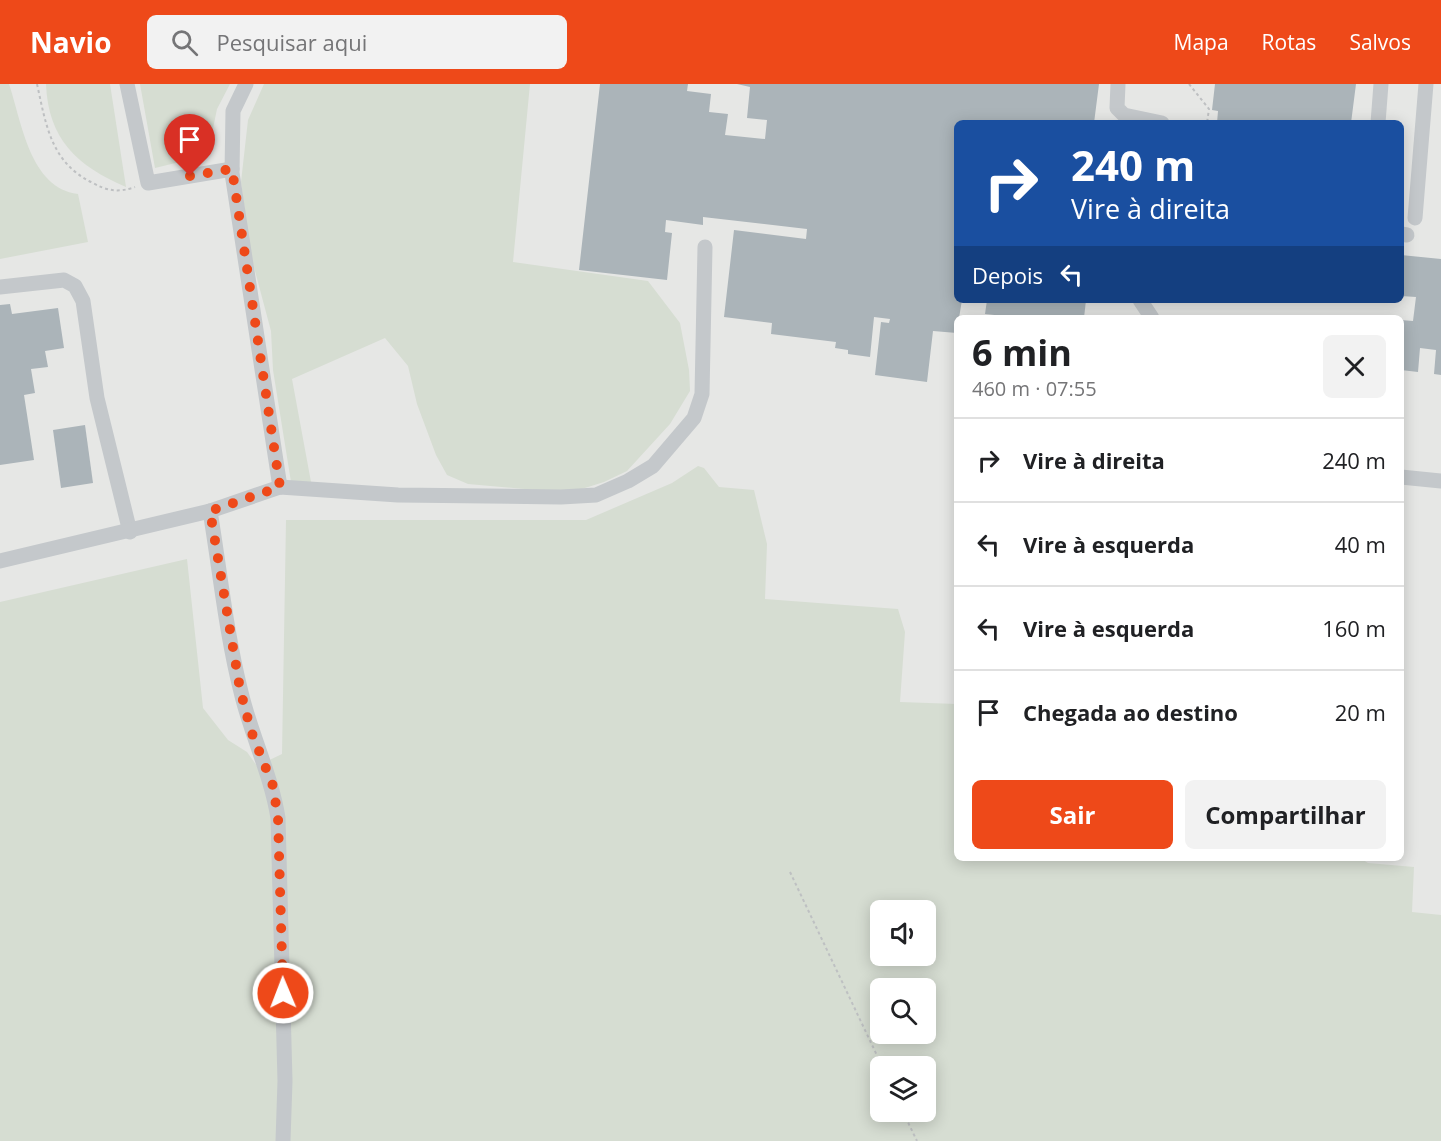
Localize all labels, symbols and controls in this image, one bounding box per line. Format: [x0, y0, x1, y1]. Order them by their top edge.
search box [147, 15, 567, 69]
text: Navio [30, 23, 111, 61]
icon: search [168, 26, 201, 59]
text: Pesquisar aqui [216, 27, 367, 57]
text: Mapa [1174, 28, 1229, 56]
text: Rotas [1262, 28, 1316, 56]
text: Salvos [1349, 28, 1411, 56]
pin [164, 114, 215, 176]
icon: arrive [173, 123, 206, 156]
text: 240 m [1071, 136, 1195, 193]
icon: right [972, 144, 1050, 222]
text: Vire à direita [1071, 190, 1230, 227]
icon: left [1055, 258, 1088, 291]
text: Depois [972, 260, 1043, 290]
text: 6 min [972, 328, 1072, 377]
button: close [1323, 335, 1386, 398]
text: 460 m · 07:55 [972, 375, 1097, 402]
icon: right [972, 444, 1005, 477]
text: Vire à direita [1023, 445, 1165, 475]
text: 240 m [1322, 445, 1386, 475]
icon: left [972, 528, 1005, 561]
text: Vire à esquerda [1023, 529, 1194, 559]
text: 40 m [1335, 529, 1386, 559]
icon: left [972, 612, 1005, 645]
text: Vire à esquerda [1023, 613, 1194, 643]
text: 160 m [1322, 613, 1386, 643]
icon: arrive [972, 696, 1005, 729]
text: Chegada ao destino [1023, 697, 1238, 727]
text: 20 m [1335, 697, 1386, 727]
button: Sair [972, 780, 1173, 849]
button: Compartilhar [1185, 780, 1386, 849]
map controls [870, 900, 936, 1122]
button: sound [870, 900, 936, 966]
position arrow [251, 961, 315, 1025]
button: search [870, 978, 936, 1044]
button: layers [870, 1056, 936, 1122]

